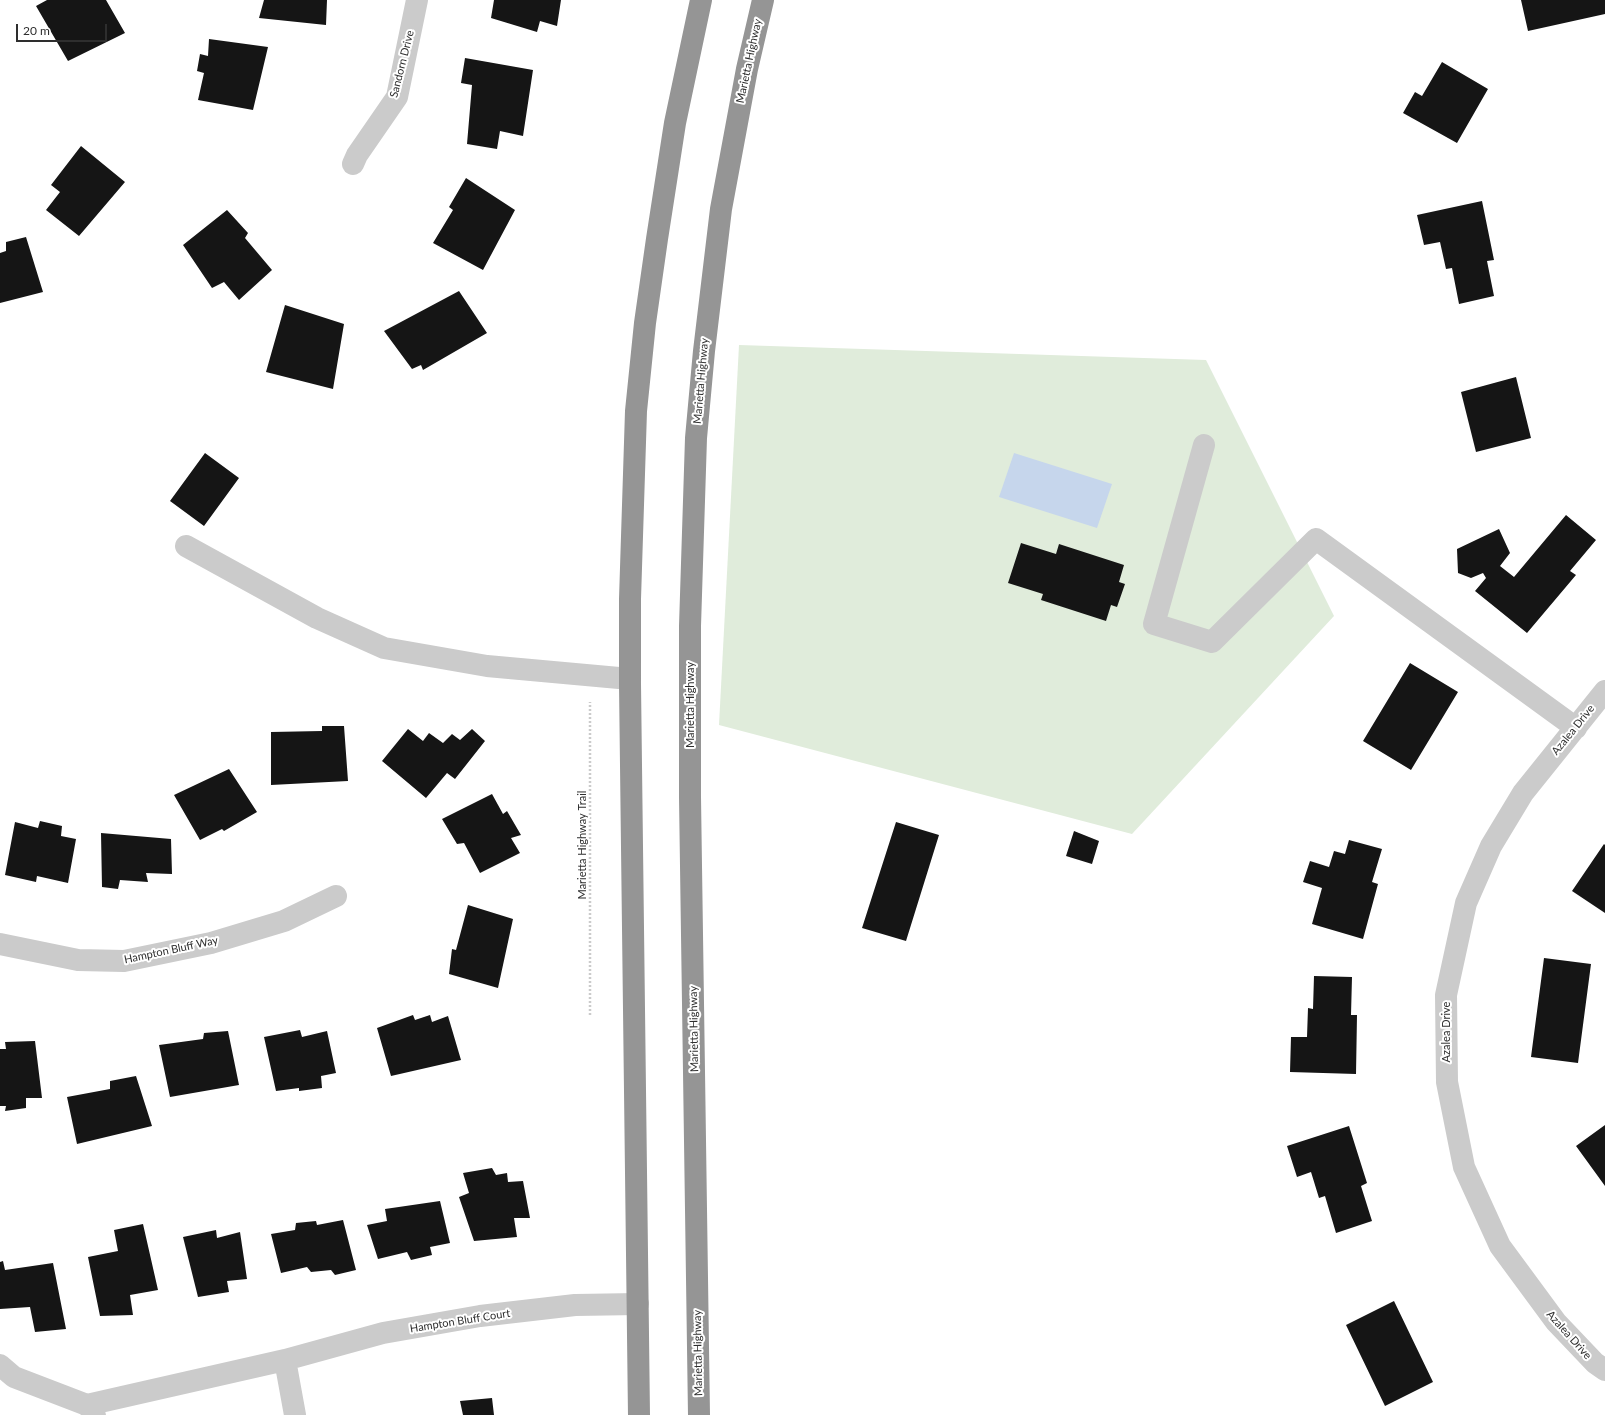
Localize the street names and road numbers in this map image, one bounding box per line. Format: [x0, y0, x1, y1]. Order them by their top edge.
street label: Marietta Highway [734, 18, 764, 104]
street label: Sandorn Drive [387, 29, 417, 99]
street label: Marietta Highway [691, 338, 711, 424]
street label: Marietta Highway [683, 662, 697, 748]
street label: Azalea Drive [1549, 702, 1597, 758]
street label: Marietta Highway Trail [575, 791, 589, 899]
street label: Hampton Bluff Way [123, 934, 219, 966]
street label: Marietta Highway [687, 986, 701, 1072]
street label: Azalea Drive [1439, 1002, 1453, 1062]
street label: Hampton Bluff Court [409, 1307, 511, 1335]
street label: Azalea Drive [1544, 1308, 1594, 1362]
street label: Marietta Highway [691, 1310, 705, 1396]

